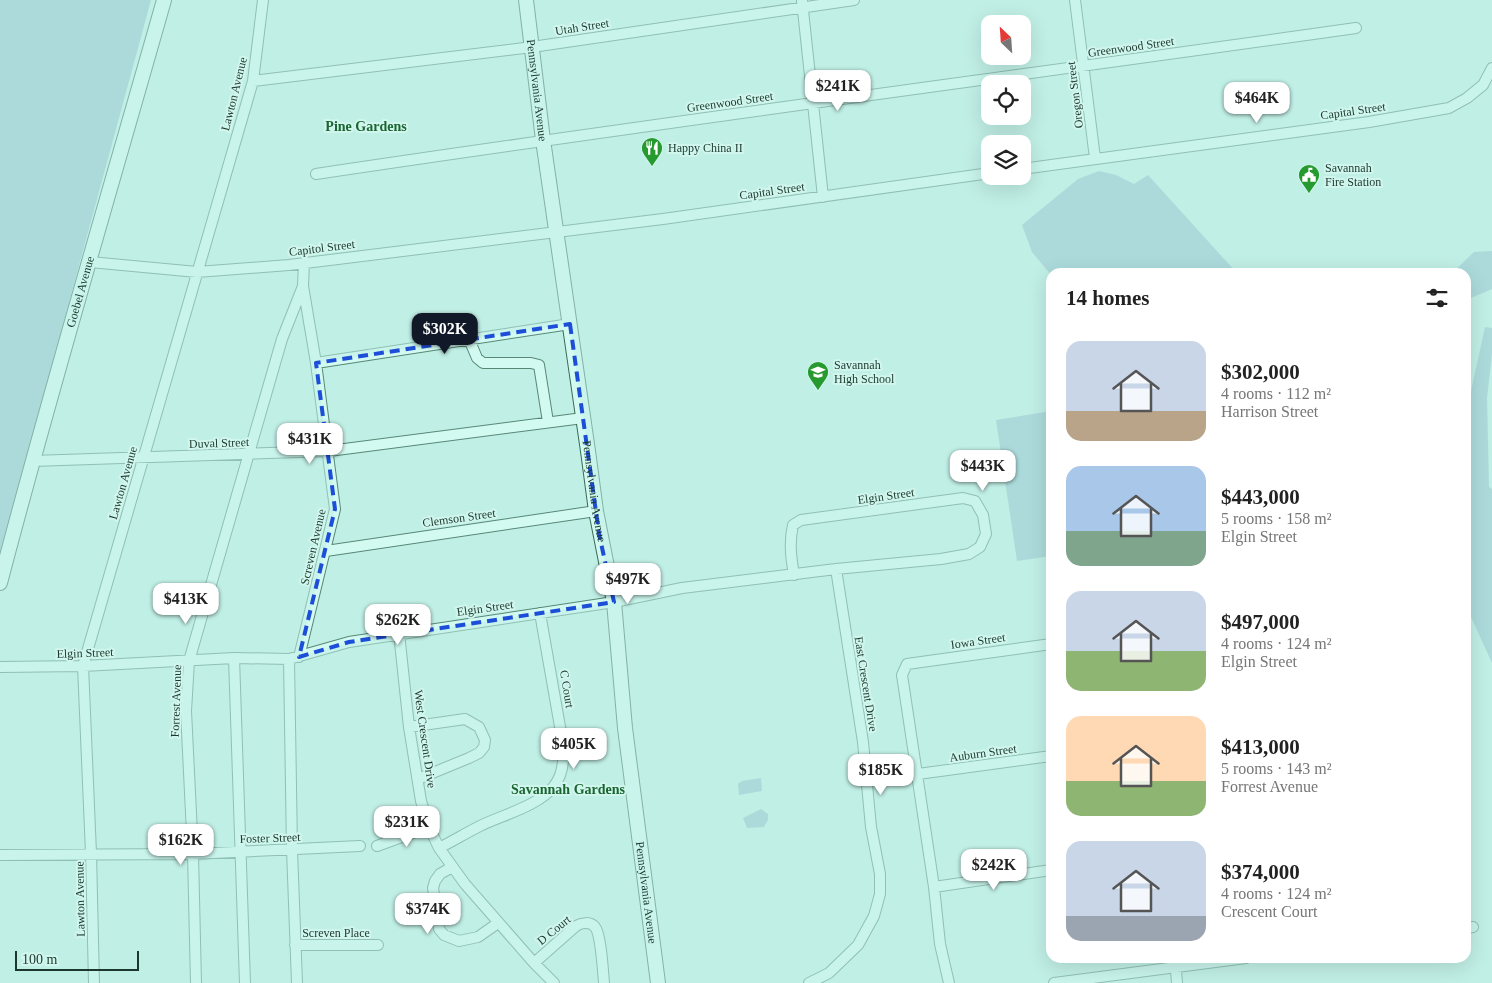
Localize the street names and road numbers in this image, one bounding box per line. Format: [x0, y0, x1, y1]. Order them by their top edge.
street label: Utah Street [554, 16, 611, 38]
street label: Greenwood Street [1087, 34, 1176, 60]
street label: Pennsylvania Avenue [524, 38, 550, 142]
street label: Lawton Avenue [218, 56, 250, 132]
street label: Oregon Street [1064, 60, 1086, 129]
street label: Greenwood Street [686, 89, 775, 115]
street label: Capital Street [1320, 99, 1387, 123]
street label: Capital Street [739, 179, 806, 203]
street label: Capitol Street [288, 237, 356, 259]
street label: Goebel Avenue [63, 255, 97, 329]
street label: Duval Street [189, 435, 250, 451]
street label: Pennsylvania Avenue [580, 439, 609, 543]
street label: Lawton Avenue [106, 445, 140, 521]
street label: Elgin Street [857, 485, 916, 507]
street label: Clemson Street [422, 506, 497, 530]
street label: Screven Avenue [297, 508, 329, 586]
street label: Elgin Street [456, 597, 515, 619]
street label: Iowa Street [950, 630, 1007, 652]
street label: East Crescent Drive [852, 636, 880, 732]
street label: Elgin Street [56, 645, 114, 661]
street label: Forrest Avenue [168, 664, 184, 738]
street label: C Court [557, 669, 577, 710]
street label: West Crescent Drive [411, 689, 439, 789]
street label: Auburn Street [949, 741, 1018, 765]
street label: Foster Street [239, 830, 301, 846]
street label: Pennsylvania Avenue [633, 841, 660, 944]
street label: Lawton Avenue [72, 861, 88, 937]
street label: D Court [534, 912, 574, 948]
street label: Screven Place [302, 926, 370, 940]

